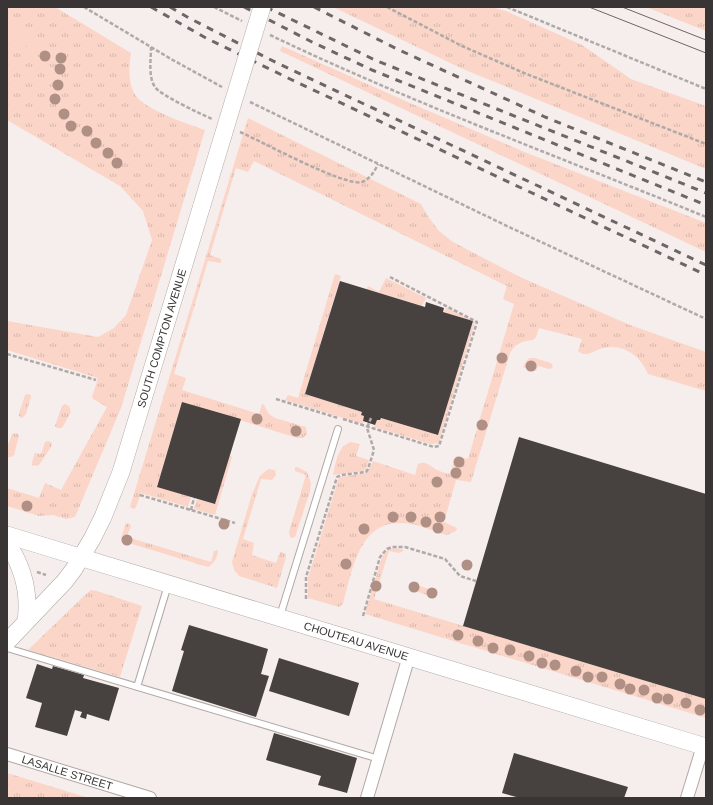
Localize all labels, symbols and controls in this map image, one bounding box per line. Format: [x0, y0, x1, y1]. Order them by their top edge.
street label: SOUTH COMPTON AVENUE [135, 267, 188, 409]
street label: CHOUTEAU AVENUE [303, 619, 410, 662]
street label: LASALLE STREET [20, 753, 114, 792]

